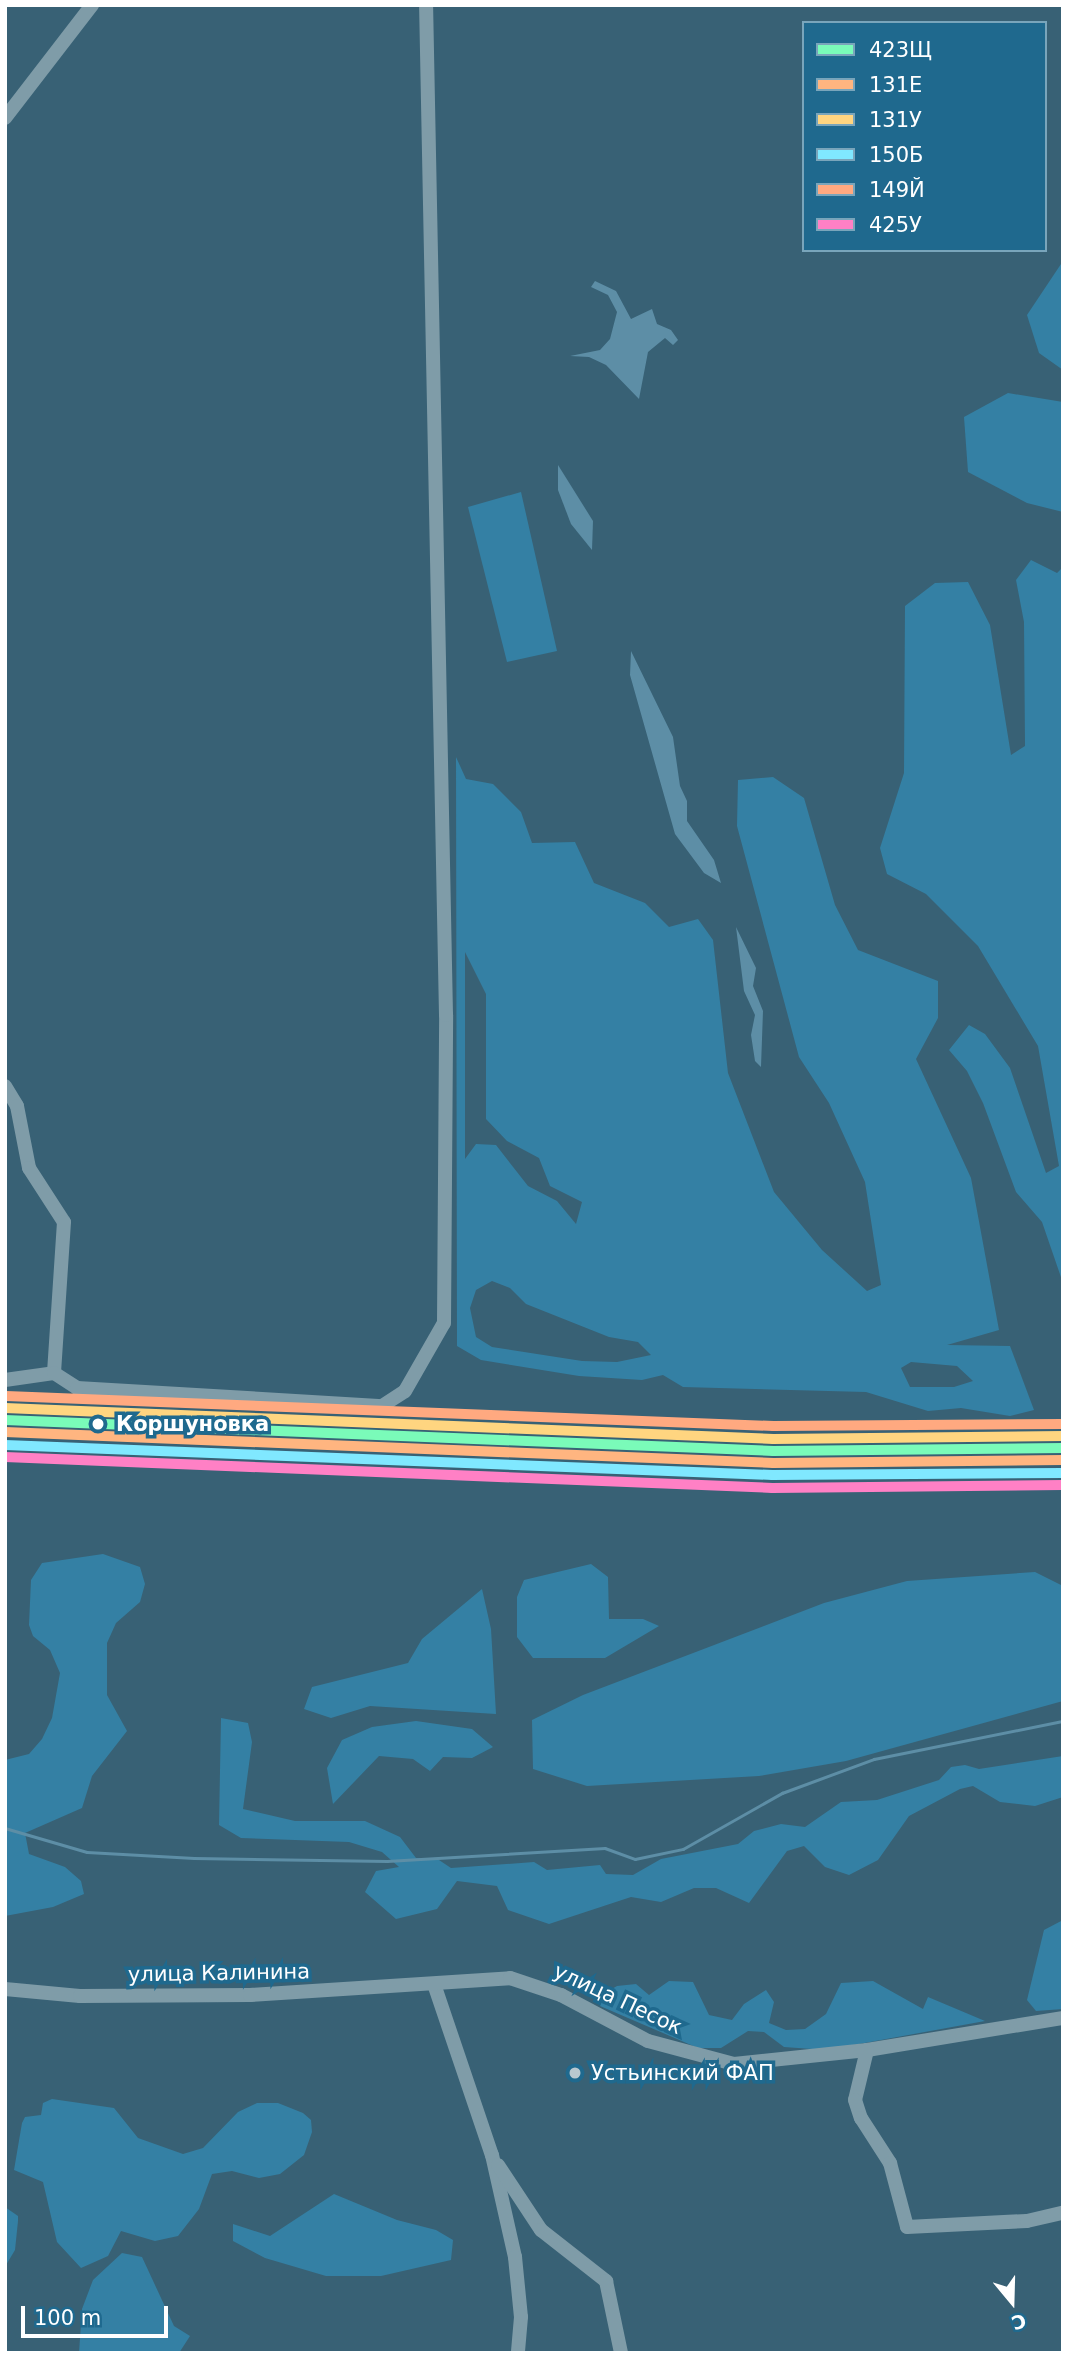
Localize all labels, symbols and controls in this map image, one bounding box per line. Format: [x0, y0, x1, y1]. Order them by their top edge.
legend [802, 21, 1047, 252]
text: 423Щ [869, 38, 932, 62]
text: 131Е [869, 73, 922, 97]
text: 131У [869, 108, 922, 132]
text: 150Б [869, 143, 924, 167]
text: 149Й [869, 178, 925, 202]
text: 425У [869, 213, 922, 237]
place label: Коршуновка [116, 1411, 269, 1437]
marker: Коршуновка [87, 1413, 109, 1435]
street label: улица Песок [550, 1958, 686, 2040]
street label: улица Калинина [128, 1959, 310, 1987]
place label: Устьинский ФАП [591, 2060, 774, 2086]
marker: Устьинский ФАП [565, 2063, 585, 2083]
north arrow [977, 2267, 1047, 2337]
scale bar [24, 2292, 172, 2336]
text: 100 m [34, 2306, 101, 2330]
text: С [1009, 2309, 1029, 2335]

